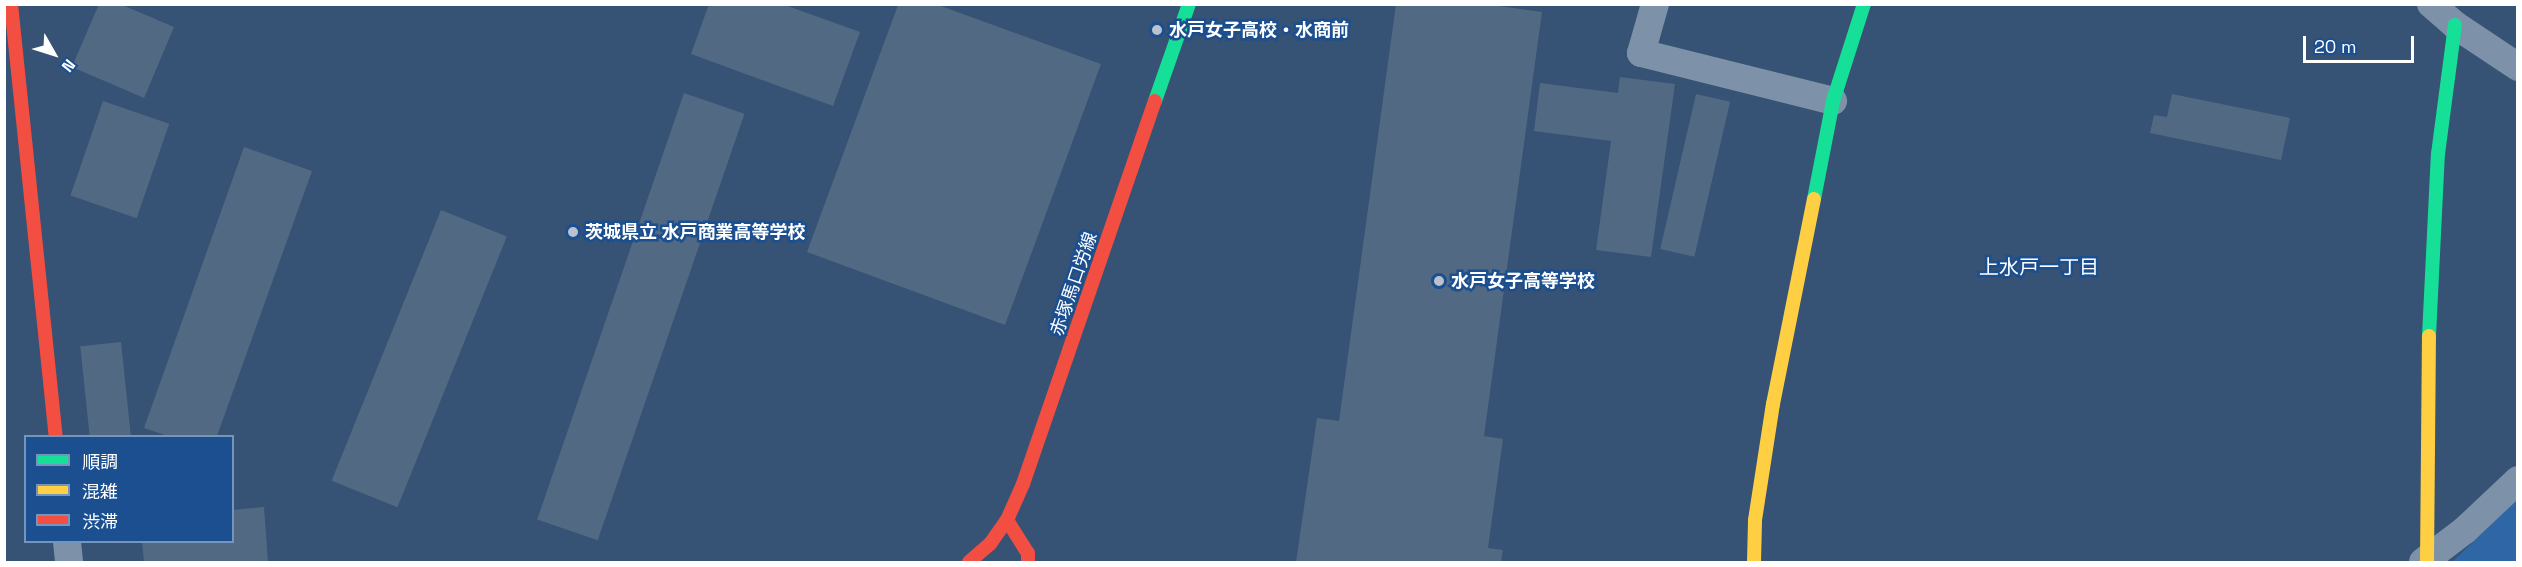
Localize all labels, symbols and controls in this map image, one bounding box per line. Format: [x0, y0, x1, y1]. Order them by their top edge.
place label: 水戸女子高校・水商前 [1169, 19, 1349, 41]
marker: 水戸女子高校・水商前 [1150, 23, 1164, 37]
north arrow [24, 24, 84, 84]
scale bar [2306, 24, 2417, 62]
text: 20 m [2314, 35, 2357, 58]
text: N [57, 55, 80, 76]
place label: 茨城県立 水戸商業高等学校 [585, 221, 806, 243]
marker: 茨城県立 水戸商業高等学校 [566, 225, 580, 239]
street label: 赤塚馬口労線 [1046, 229, 1102, 339]
district label: 上水戸一丁目 [1979, 255, 2099, 279]
place label: 水戸女子高等学校 [1451, 270, 1595, 292]
marker: 水戸女子高等学校 [1432, 274, 1446, 288]
legend [24, 435, 234, 543]
text: 順調 [82, 450, 118, 473]
text: 混雑 [82, 480, 118, 503]
text: 渋滞 [82, 510, 118, 533]

